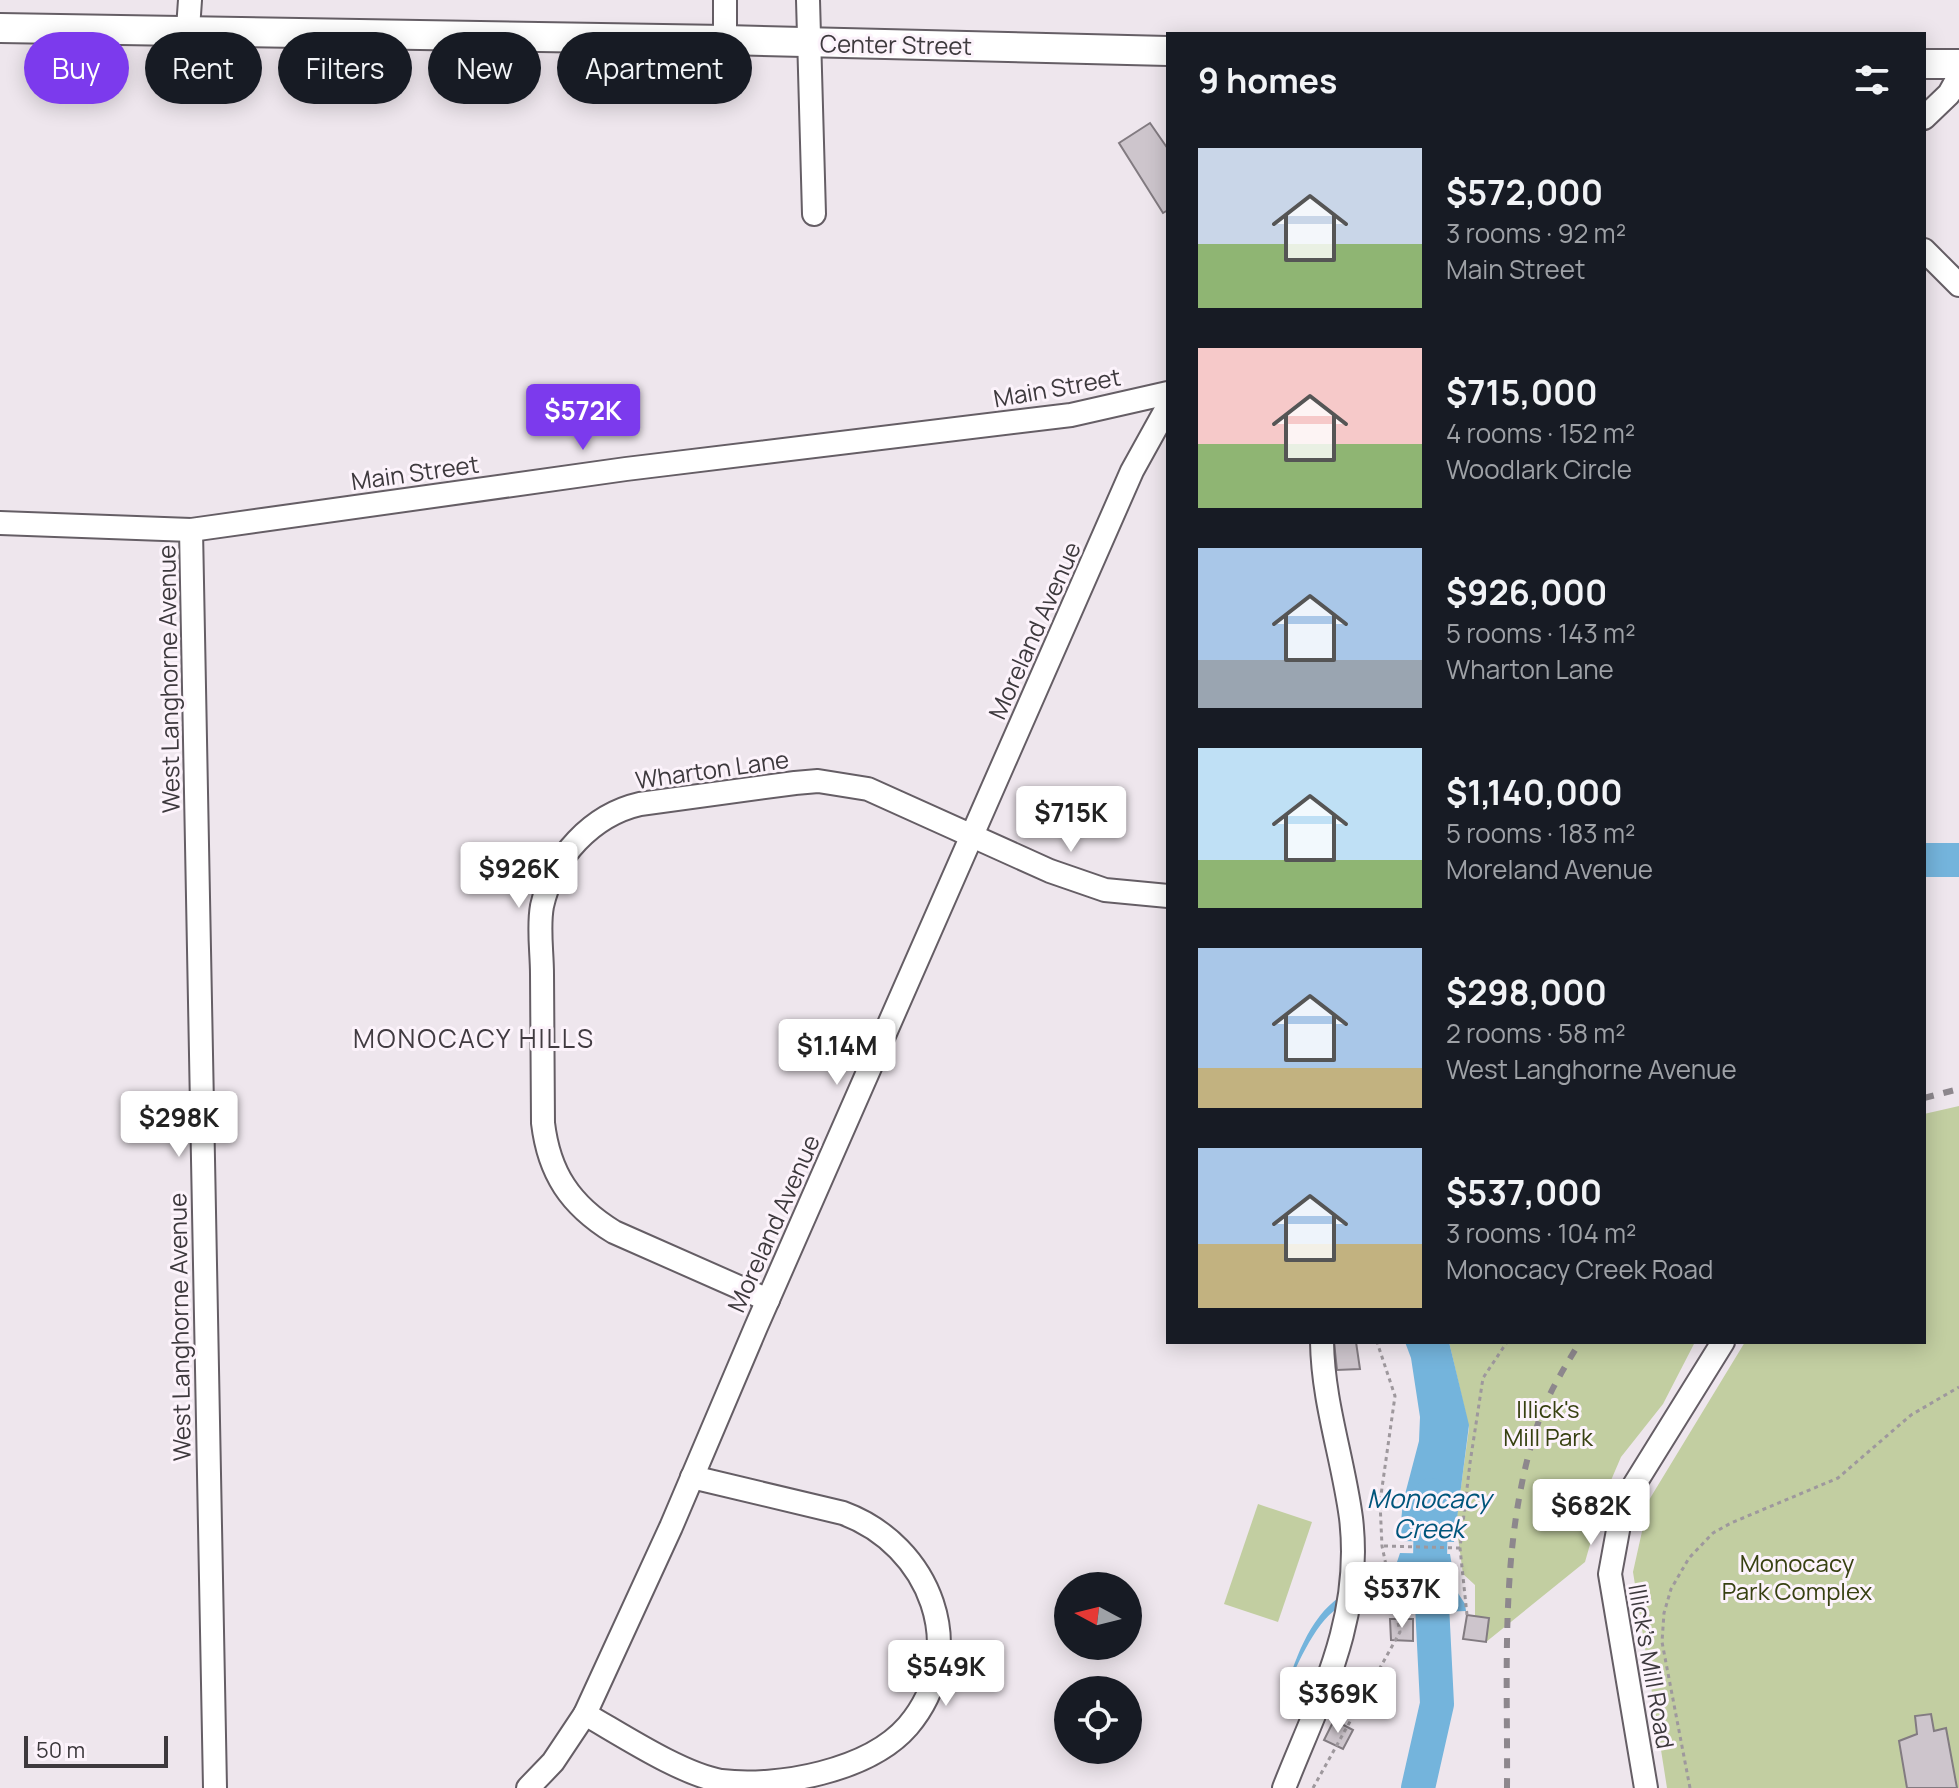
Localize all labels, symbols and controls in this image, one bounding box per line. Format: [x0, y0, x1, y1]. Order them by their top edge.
street label: Center Street [820, 26, 972, 62]
chip: Buy [24, 32, 129, 104]
chip: Rent [145, 32, 262, 104]
chip: Filters [278, 32, 412, 104]
chip: New [428, 32, 541, 104]
chip: Apartment [557, 32, 752, 104]
text: 9 homes [1198, 57, 1337, 103]
icon: filters [1850, 58, 1894, 102]
text: $572,000 [1446, 169, 1603, 215]
icon: home [1262, 180, 1358, 276]
text: 3 rooms · 92 m² [1446, 215, 1626, 251]
text: Main Street [1446, 251, 1585, 287]
street label: Main Street [991, 360, 1123, 414]
text: $715,000 [1446, 369, 1598, 415]
icon: home [1262, 380, 1358, 476]
pin: $572K [527, 384, 639, 452]
text: $572K [544, 392, 622, 428]
text: 4 rooms · 152 m² [1446, 415, 1635, 451]
street label: Main Street [349, 447, 481, 497]
text: Woodlark Circle [1446, 451, 1632, 487]
street label: Moreland Avenue [980, 536, 1088, 724]
street label: West Langhorne Avenue [149, 545, 187, 813]
text: $926,000 [1446, 569, 1607, 615]
icon: home [1262, 580, 1358, 676]
text: 5 rooms · 143 m² [1446, 615, 1636, 651]
text: Wharton Lane [1446, 651, 1614, 687]
street label: Wharton Lane [633, 742, 791, 796]
text: $1,140,000 [1446, 769, 1623, 815]
icon: home [1262, 780, 1358, 876]
pin: $715K [1015, 786, 1127, 854]
text: $715K [1034, 794, 1108, 830]
text: 5 rooms · 183 m² [1446, 815, 1635, 851]
pin: $926K [463, 842, 575, 910]
text: $926K [479, 850, 559, 886]
text: Moreland Avenue [1446, 851, 1653, 887]
text: $298,000 [1446, 969, 1607, 1015]
icon: home [1262, 980, 1358, 1076]
text: 2 rooms · 58 m² [1446, 1015, 1626, 1051]
pin: $1.14M [772, 1019, 902, 1087]
district label: MONOCACY HILLS [353, 1020, 595, 1056]
text: $1.14M [797, 1027, 877, 1063]
text: West Langhorne Avenue [1446, 1051, 1737, 1087]
pin: $298K [123, 1091, 235, 1159]
text: $298K [139, 1099, 219, 1135]
street label: Moreland Avenue [719, 1129, 827, 1317]
text: $537,000 [1446, 1169, 1602, 1215]
icon: home [1262, 1180, 1358, 1276]
street label: West Langhorne Avenue [160, 1193, 198, 1461]
text: 3 rooms · 104 m² [1446, 1215, 1636, 1251]
text: Monocacy Creek Road [1446, 1251, 1713, 1287]
park label: Illick's Mill Park [1503, 1392, 1594, 1453]
pin: $682K [1535, 1479, 1647, 1547]
water label: Monocacy Creek [1367, 1480, 1494, 1546]
text: $682K [1551, 1487, 1631, 1523]
park label: Monocacy Park Complex [1722, 1546, 1873, 1607]
pin: $537K [1346, 1562, 1458, 1630]
text: $537K [1363, 1570, 1441, 1606]
north arrow [1054, 1572, 1142, 1660]
map controls [1054, 1572, 1142, 1764]
street label: Illick's Mill Road [1621, 1581, 1683, 1751]
pin: $549K [890, 1640, 1002, 1708]
text: $549K [906, 1648, 986, 1684]
pin: $369K [1282, 1667, 1394, 1735]
text: $369K [1298, 1675, 1378, 1711]
button: locate [1054, 1676, 1142, 1764]
scale bar [24, 1732, 168, 1768]
text: 50 m [36, 1735, 85, 1765]

